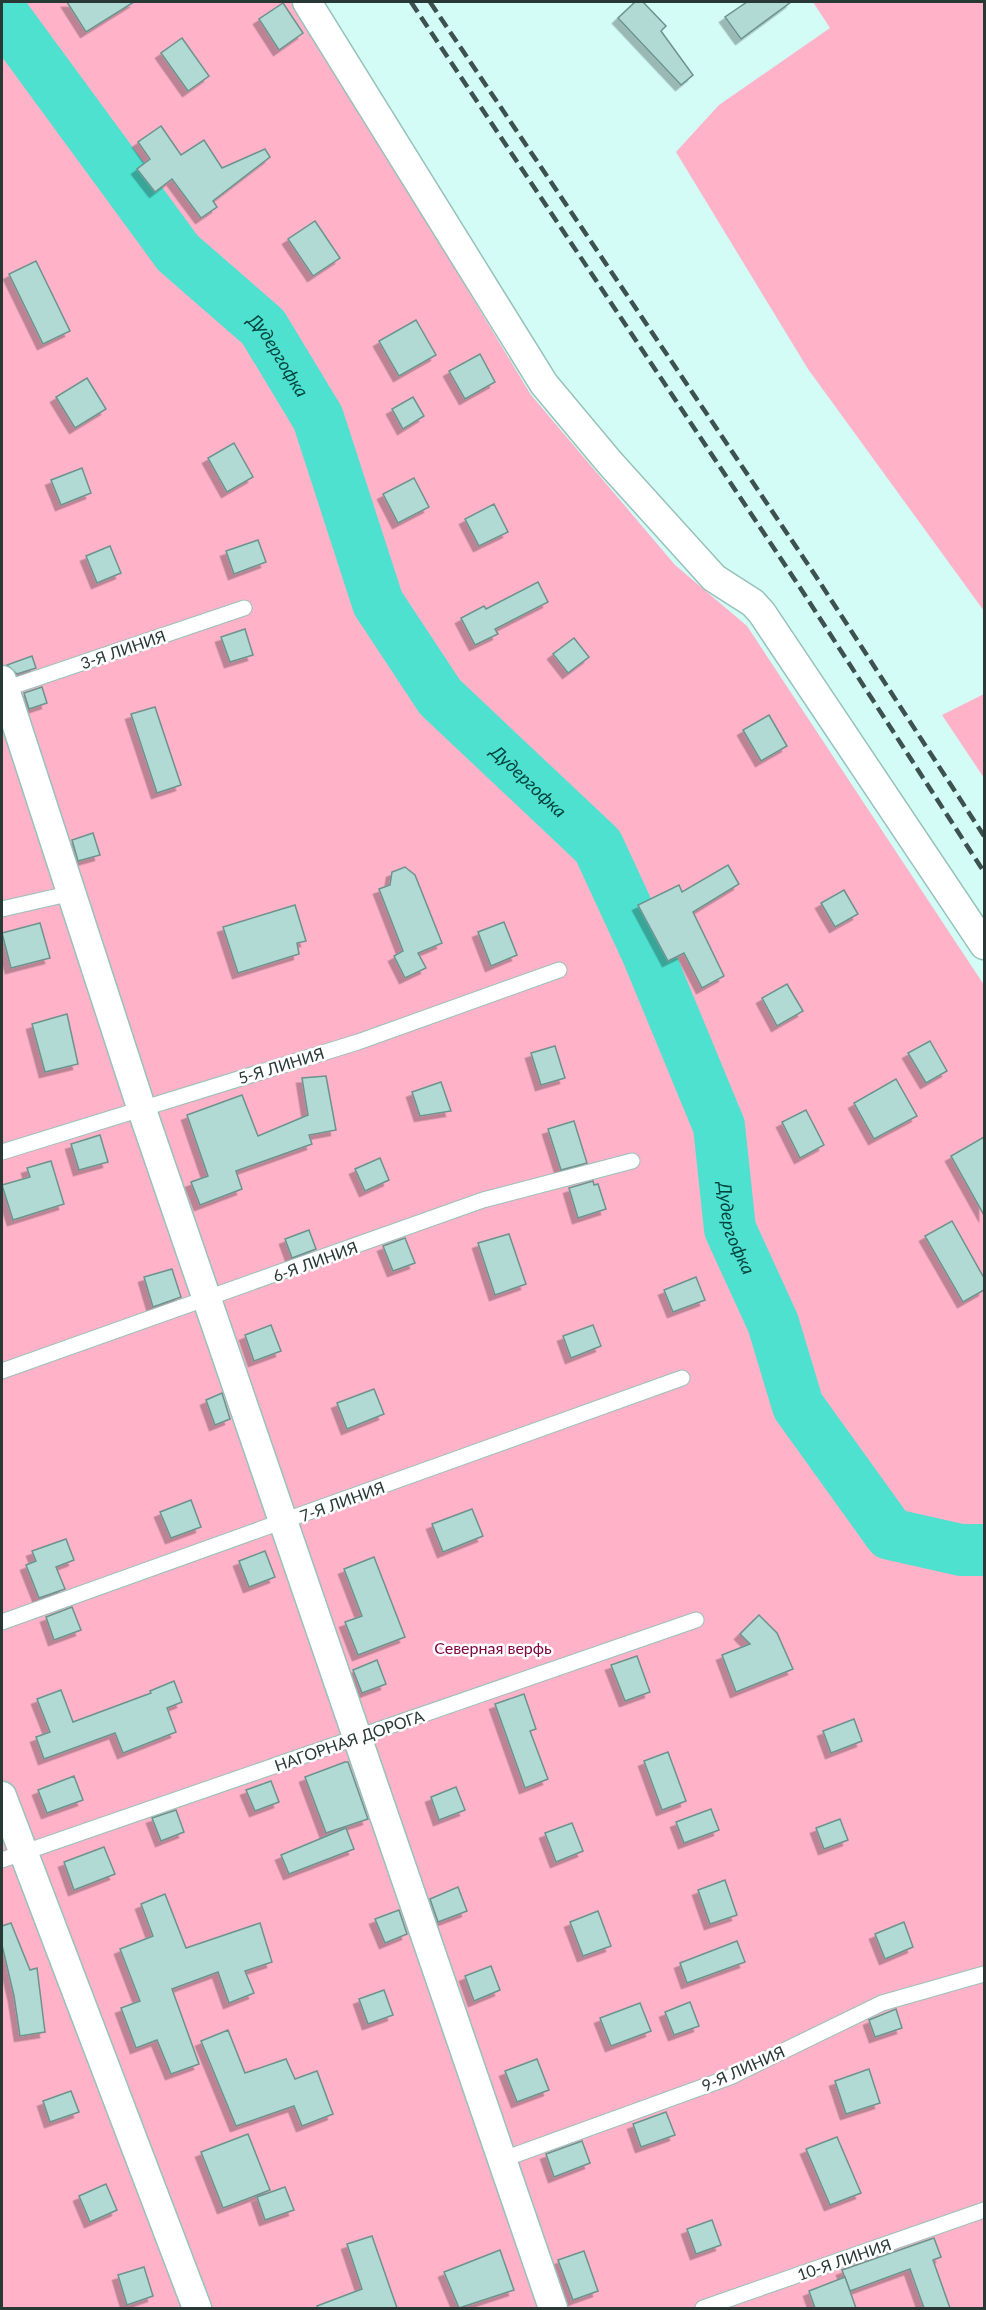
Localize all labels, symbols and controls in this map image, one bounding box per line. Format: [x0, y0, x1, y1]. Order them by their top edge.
water label: Дудергофка [243, 307, 314, 401]
street label: 3-Я ЛИНИЯ [78, 626, 168, 672]
water label: Дудергофка [486, 739, 571, 822]
street label: 5-Я ЛИНИЯ [236, 1043, 326, 1087]
water label: Дудергофка [714, 1180, 760, 1277]
street label: 6-Я ЛИНИЯ [270, 1237, 360, 1285]
street label: 7-Я ЛИНИЯ [297, 1477, 387, 1525]
park label: Северная верфь [434, 1638, 552, 1657]
street label: НАГОРНАЯ ДОРОГА [272, 1705, 426, 1774]
street label: 9-Я ЛИНИЯ [699, 2041, 787, 2095]
street label: 10-Я ЛИНИЯ [795, 2234, 893, 2284]

